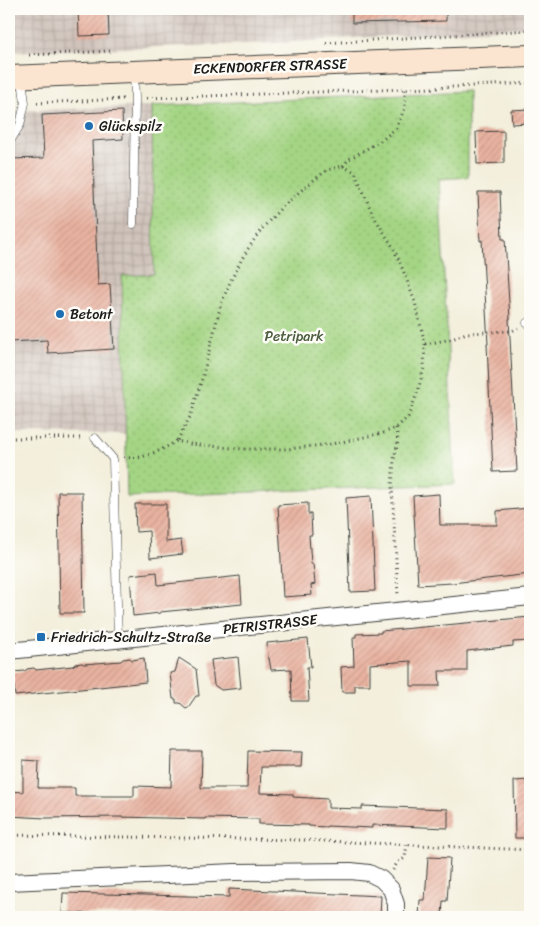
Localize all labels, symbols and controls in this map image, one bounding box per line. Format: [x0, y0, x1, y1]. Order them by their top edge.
street label: ECKENDORFER STRASSE [193, 51, 348, 82]
place label: Glückspilz [99, 114, 162, 139]
marker: Glückspilz [83, 120, 95, 132]
place label: Betont [70, 302, 114, 327]
marker: Betont [54, 308, 66, 320]
park label: Petripark [264, 324, 324, 349]
street label: PETRISTRASSE [222, 607, 320, 642]
place label: Friedrich-Schultz-Straße [51, 625, 211, 650]
marker: Friedrich-Schultz-Straße [35, 631, 47, 643]

